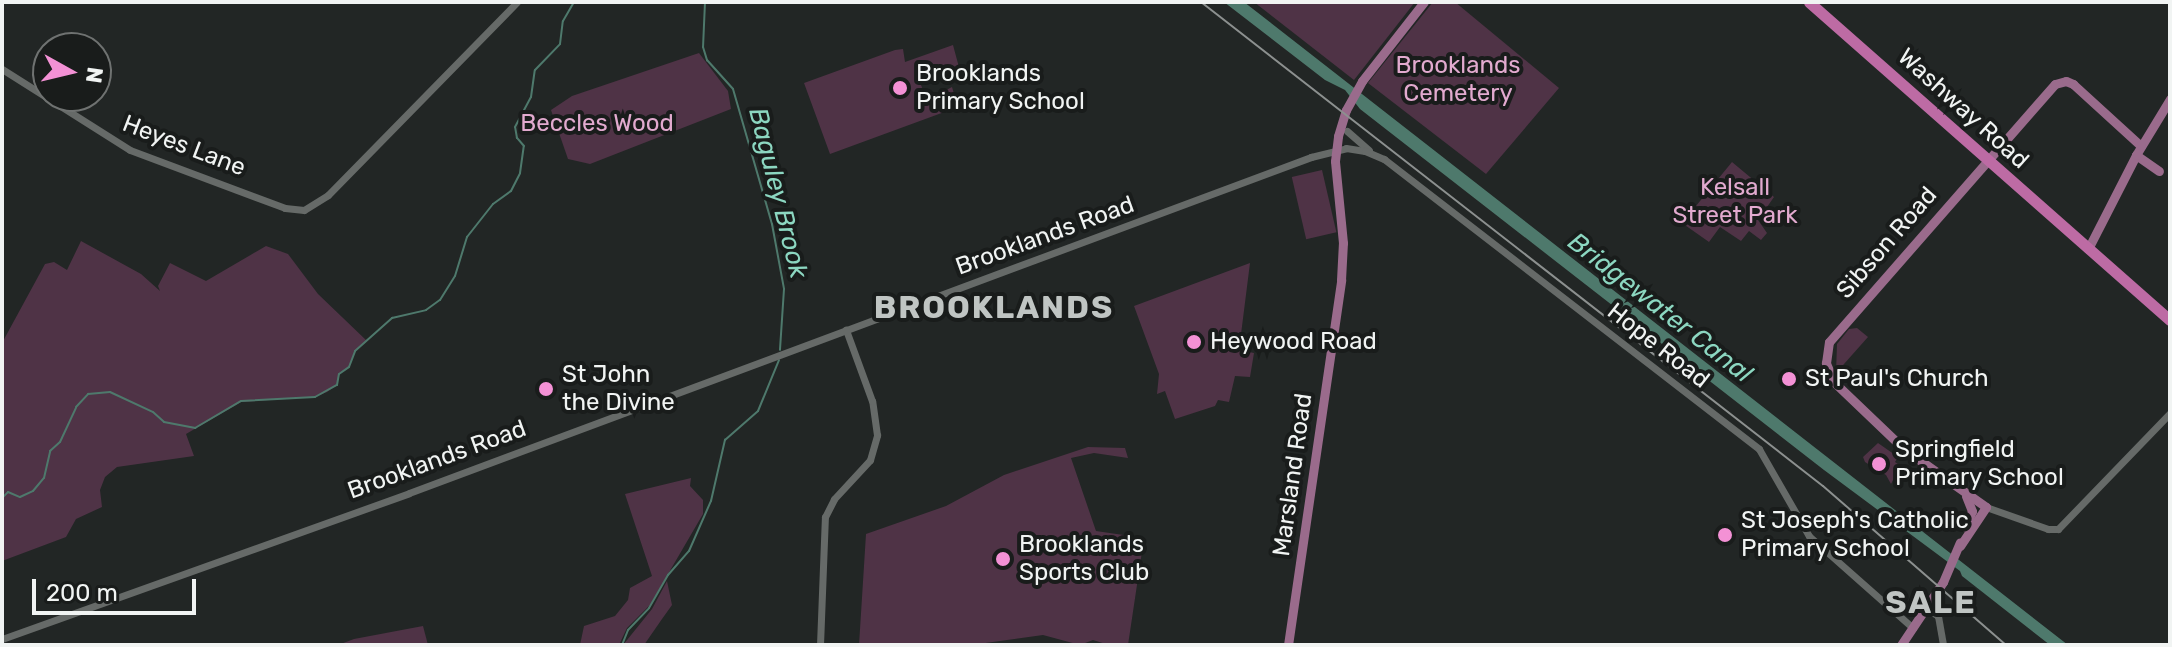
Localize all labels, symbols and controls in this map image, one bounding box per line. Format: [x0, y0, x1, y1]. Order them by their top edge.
north arrow [32, 32, 112, 112]
street label: Washway Road [1891, 43, 2035, 175]
park label: Brooklands Cemetery [1396, 52, 1520, 108]
place label: Brooklands Primary School [916, 60, 1085, 116]
text: N [80, 65, 109, 85]
marker: Brooklands Primary School [891, 79, 909, 97]
water label: Baguley Brook [742, 104, 814, 282]
street label: Heyes Lane [119, 109, 249, 183]
park label: Beccles Wood [520, 110, 674, 138]
park label: Kelsall Street Park [1672, 174, 1798, 230]
street label: Sibson Road [1831, 181, 1943, 305]
street label: Brooklands Road [952, 190, 1138, 282]
water label: Bridgewater Canal [1561, 226, 1759, 390]
district label: BROOKLANDS [874, 288, 1114, 326]
street label: Hope Road [1601, 297, 1715, 395]
place label: Heywood Road [1210, 328, 1377, 356]
marker: Heywood Road [1185, 333, 1203, 351]
place label: St John the Divine [562, 361, 675, 417]
place label: St Paul's Church [1805, 365, 1989, 393]
marker: St Paul's Church [1780, 370, 1798, 388]
marker: St John the Divine [537, 380, 555, 398]
street label: Marsland Road [1267, 392, 1319, 558]
street label: Brooklands Road [344, 414, 530, 506]
place label: Springfield Primary School [1895, 436, 2064, 492]
marker: Springfield Primary School [1870, 455, 1888, 473]
place label: St Joseph's Catholic Primary School [1741, 507, 1969, 563]
marker: St Joseph's Catholic Primary School [1716, 526, 1734, 544]
place label: Brooklands Sports Club [1019, 531, 1149, 587]
marker: Brooklands Sports Club [994, 550, 1012, 568]
scale bar [36, 563, 200, 613]
text: 200 m [46, 579, 118, 607]
district label: SALE [1885, 583, 1977, 621]

